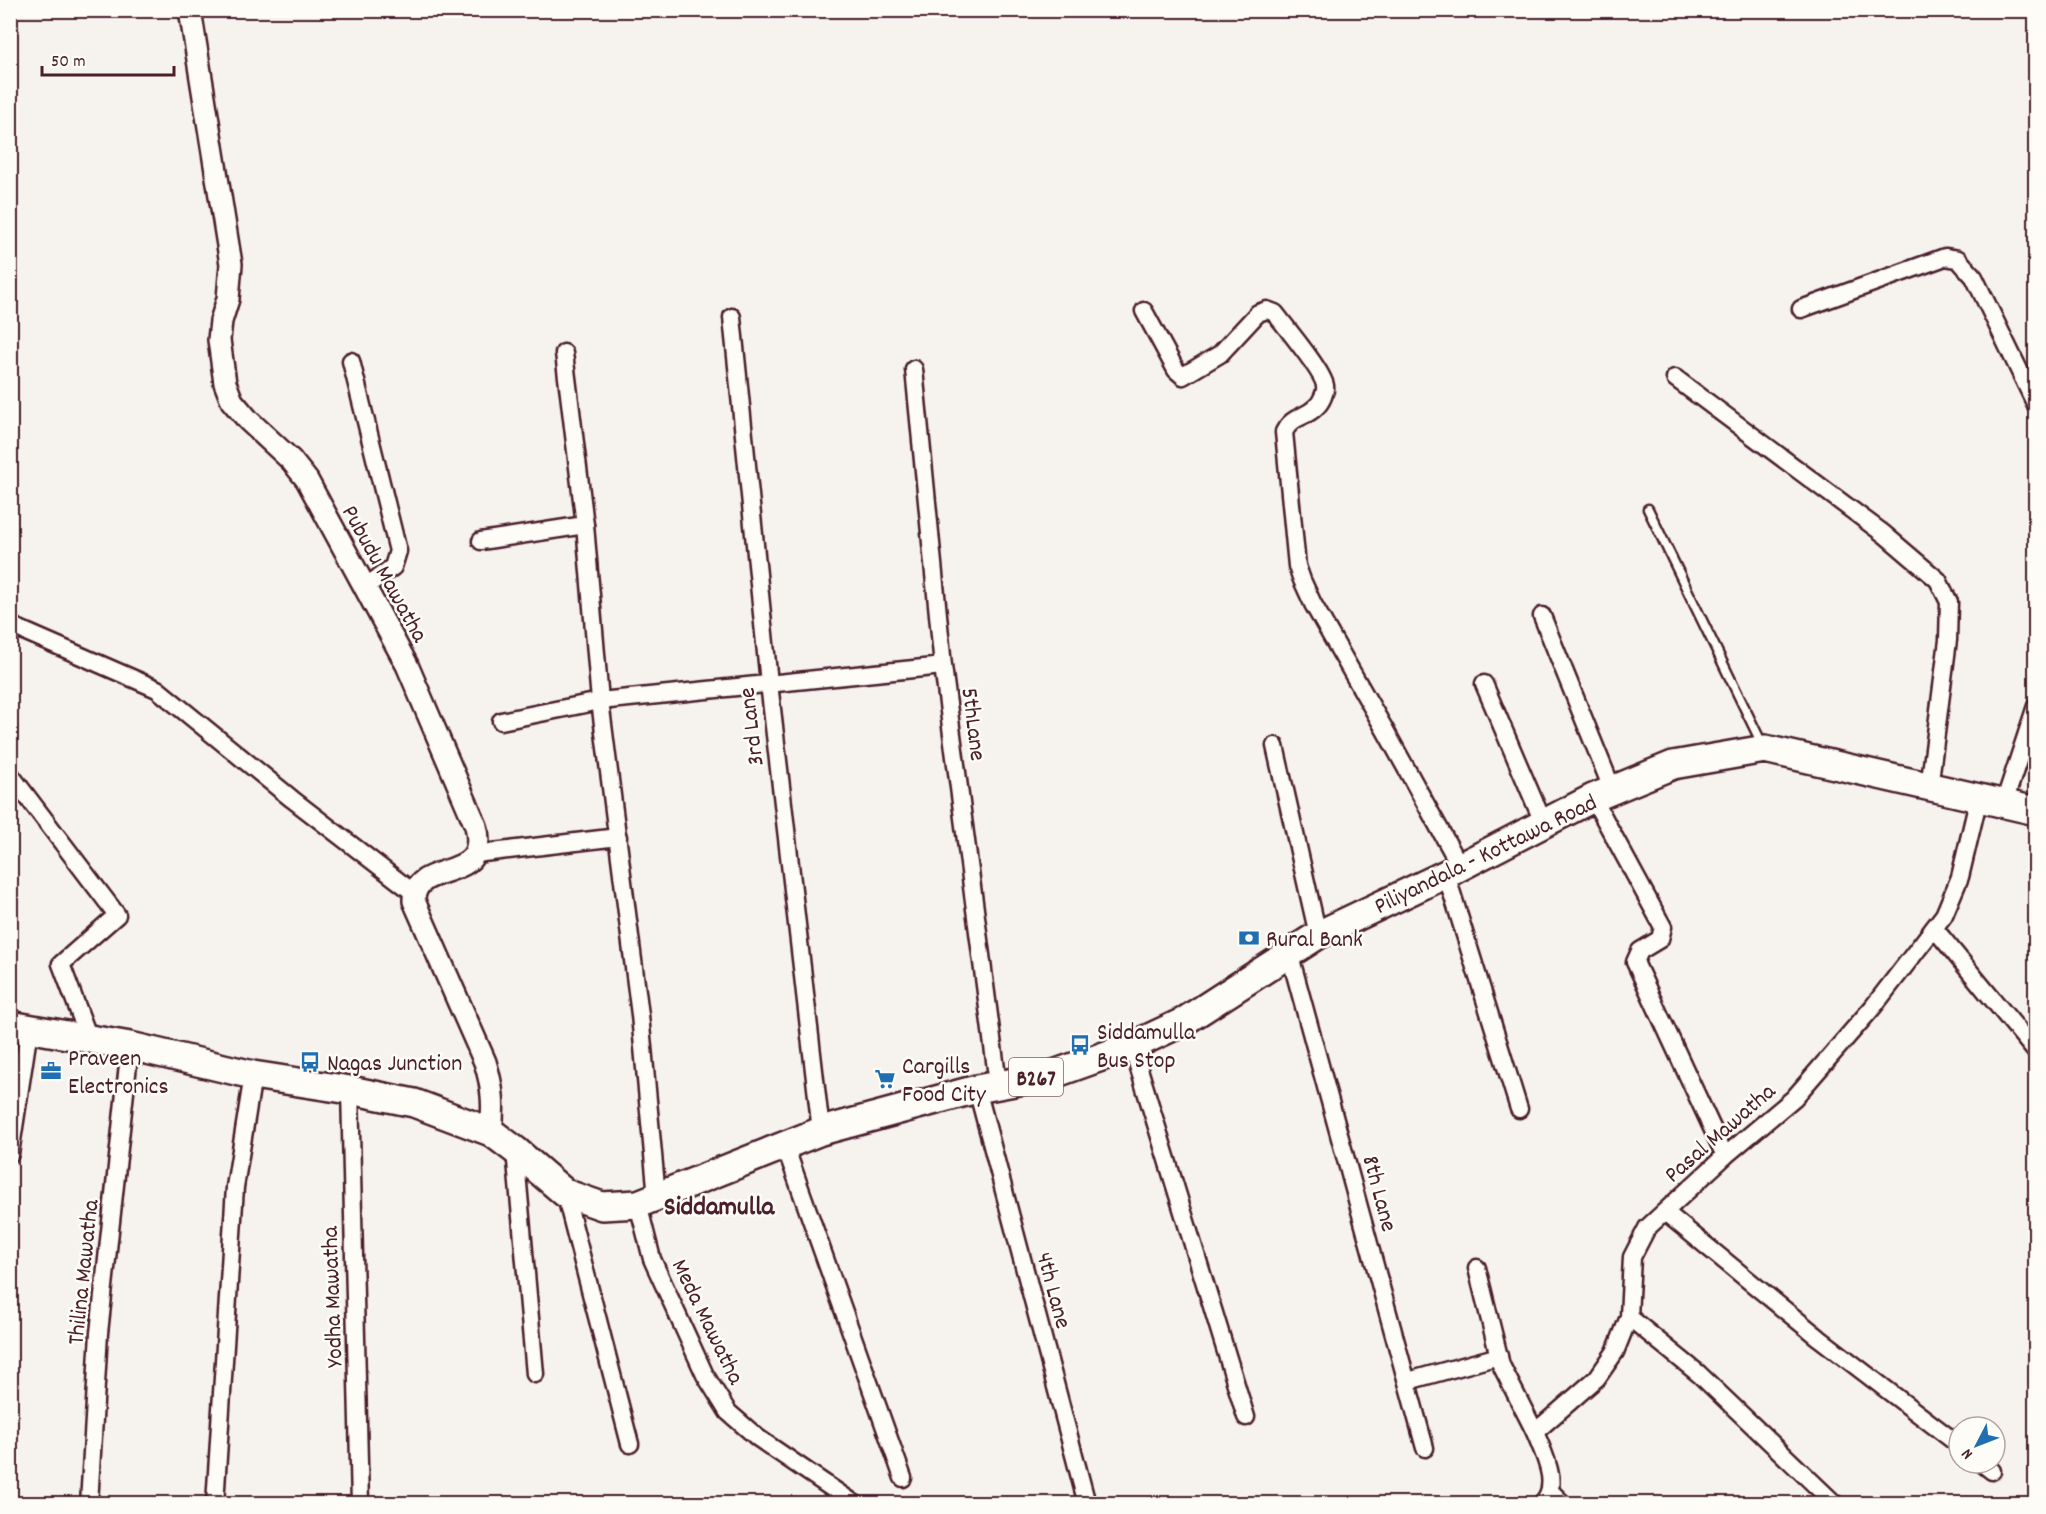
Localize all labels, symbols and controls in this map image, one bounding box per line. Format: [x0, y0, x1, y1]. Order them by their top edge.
scale bar [42, 39, 174, 77]
text: 50 m [51, 50, 86, 75]
street label: Pubudu Mawatha [332, 500, 435, 650]
street label: 3rd Lane [731, 685, 775, 768]
street label: 5thLane [951, 686, 993, 763]
street label: Piliyandala - Kottawa Road [1369, 787, 1603, 924]
place label: Rural Bank [1266, 924, 1363, 958]
bank icon: Rural Bank [1237, 926, 1261, 950]
place label: Siddamulla Bus Stop [1097, 1017, 1196, 1079]
bus stop icon: Siddamulla Bus Stop [1068, 1033, 1092, 1057]
place label: Praveen Electronics [68, 1043, 169, 1105]
place label: Nagas Junction [327, 1048, 462, 1082]
bus stop icon: Nagas Junction [298, 1050, 322, 1074]
place label: Cargills Food City [902, 1051, 987, 1113]
road number: B267 [1009, 1058, 1063, 1096]
office icon: Praveen Electronics [39, 1059, 63, 1083]
supermarket icon: Cargills Food City [873, 1067, 897, 1091]
street label: Pasal Mawatha [1658, 1076, 1785, 1192]
street label: 8th Lane [1352, 1152, 1405, 1236]
district label: Siddamulla [664, 1189, 776, 1228]
street label: Thilina Mawatha [60, 1197, 110, 1347]
street label: Yodha Mawatha [315, 1225, 353, 1368]
street label: 4th Lane [1026, 1249, 1079, 1333]
street label: Meda Mawatha [661, 1254, 752, 1391]
north arrow [1947, 1415, 2007, 1475]
text: N [1956, 1443, 1979, 1464]

